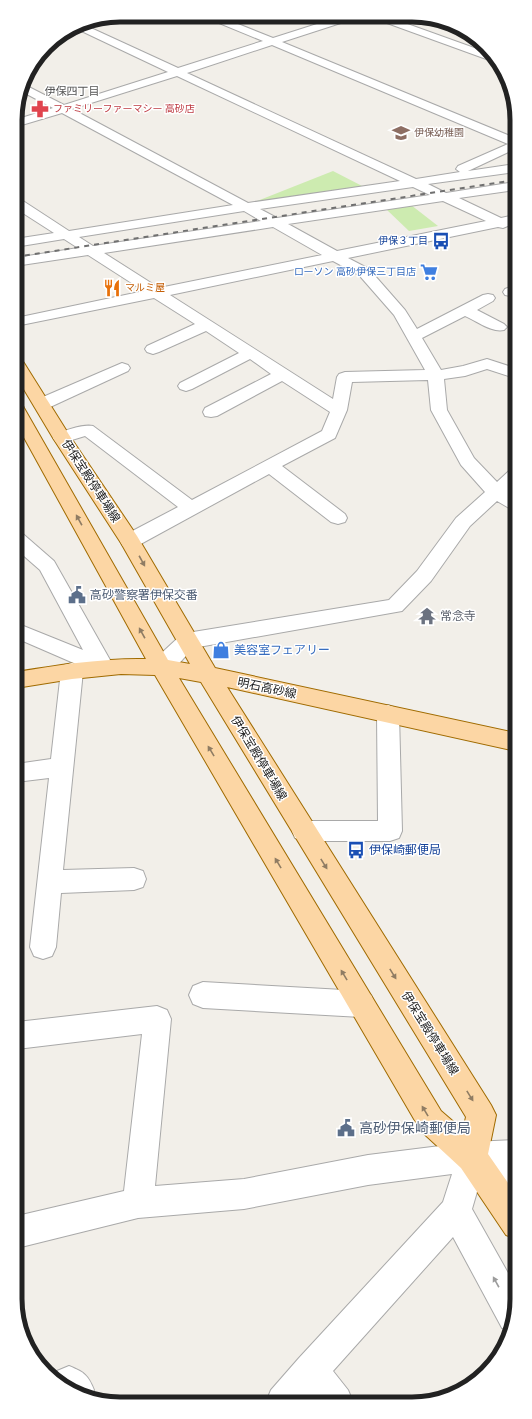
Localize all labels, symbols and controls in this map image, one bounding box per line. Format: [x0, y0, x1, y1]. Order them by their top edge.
district label: 伊保四丁目 [45, 85, 100, 98]
pharmacy icon: ファミリーファーマシー 高砂店 [30, 99, 50, 119]
place label: ファミリーファーマシー 高砂店 [53, 103, 195, 115]
school or university icon: 伊保幼稚園 [391, 123, 411, 143]
place label: 伊保幼稚園 [414, 127, 464, 139]
bus stop icon: 伊保３丁目 [431, 231, 451, 251]
place label: 伊保３丁目 [378, 235, 428, 247]
supermarket icon: ローソン 高砂伊保三丁目店 [419, 262, 439, 282]
place label: ローソン 高砂伊保三丁目店 [294, 266, 416, 278]
restaurant icon: マルミ屋 [102, 278, 122, 298]
place label: マルミ屋 [125, 282, 165, 294]
street label: 伊保宝殿停車場線 [59, 437, 123, 525]
one-way arrow [75, 514, 82, 526]
one-way arrow [139, 556, 145, 567]
public building icon: 高砂警察署伊保交番 [67, 585, 87, 605]
place label: 高砂警察署伊保交番 [90, 588, 198, 602]
temple icon: 常念寺 [417, 606, 437, 626]
place label: 常念寺 [440, 609, 476, 623]
one-way arrow [139, 627, 146, 639]
shop icon: 美容室フェアリー [211, 640, 231, 660]
place label: 美容室フェアリー [234, 643, 330, 657]
street label: 明石高砂線 [236, 675, 298, 701]
street label: 伊保宝殿停車場線 [228, 713, 290, 803]
one-way arrow [208, 745, 215, 757]
bus stop icon: 伊保崎郵便局 [346, 840, 366, 860]
place label: 伊保崎郵便局 [369, 843, 441, 857]
one-way arrow [274, 857, 281, 869]
one-way arrow [320, 859, 328, 869]
one-way arrow [340, 969, 347, 981]
one-way arrow [389, 969, 397, 979]
street label: 伊保宝殿停車場線 [399, 989, 461, 1077]
one-way arrow [466, 1090, 473, 1102]
one-way arrow [421, 1105, 428, 1117]
public building icon: 高砂伊保崎郵便局 [336, 1118, 356, 1138]
place label: 高砂伊保崎郵便局 [359, 1120, 471, 1137]
one-way arrow [492, 1276, 499, 1288]

